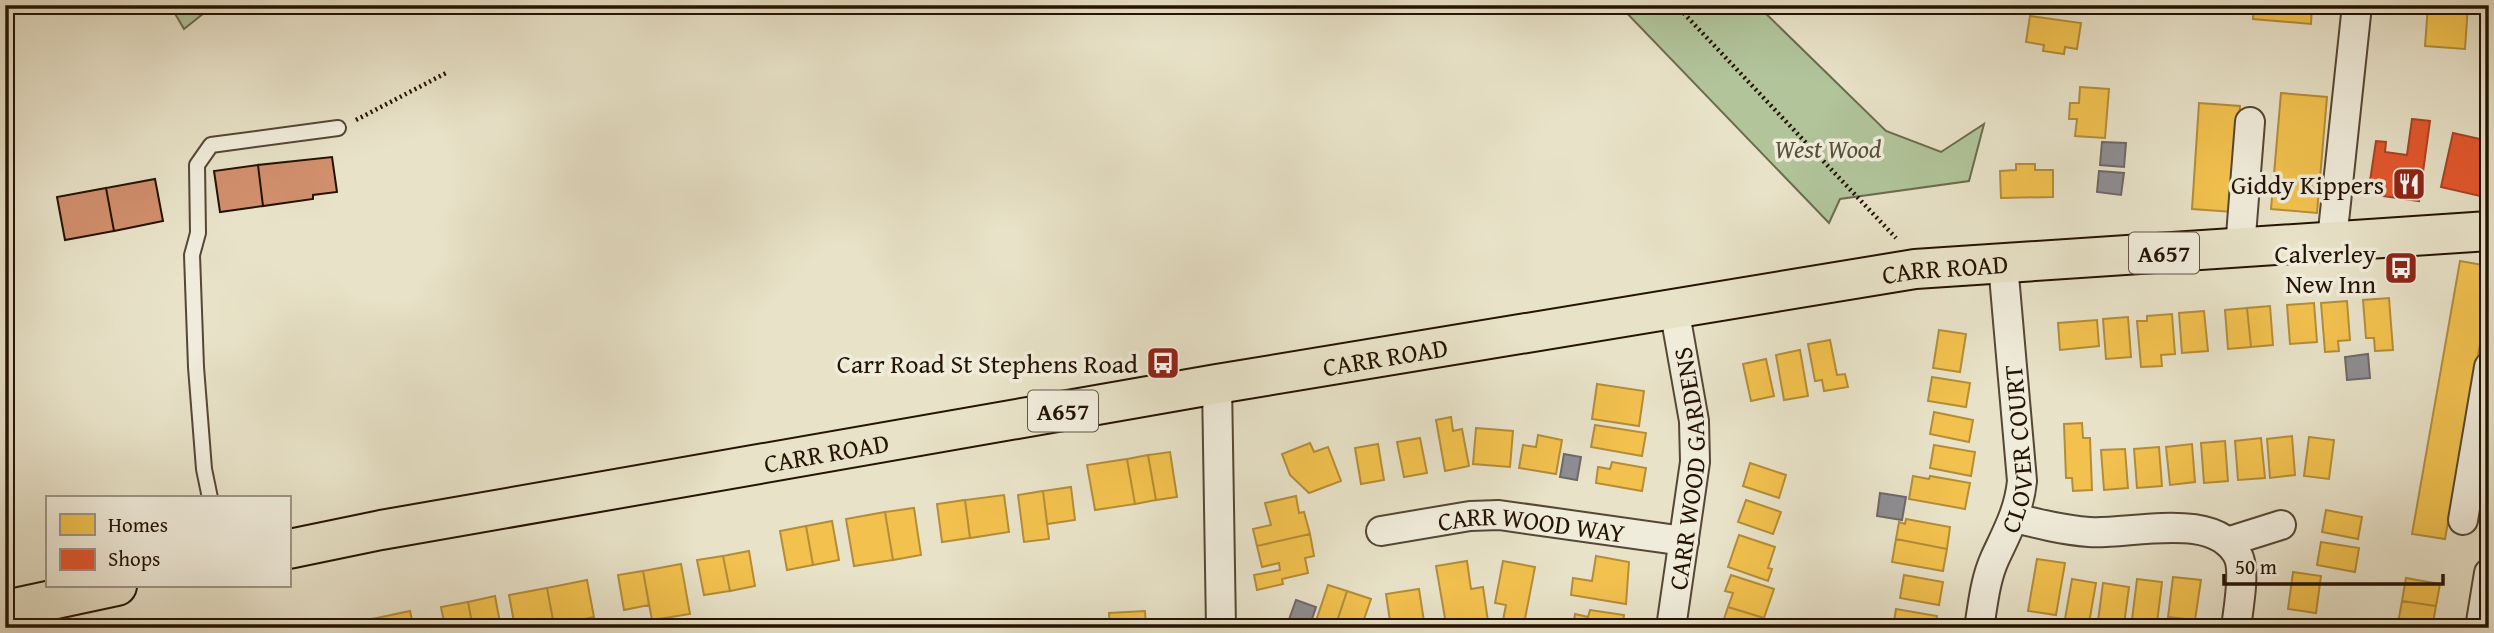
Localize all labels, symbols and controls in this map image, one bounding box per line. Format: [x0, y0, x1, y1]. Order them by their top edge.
park label: West Wood [1775, 129, 1881, 168]
place label: Giddy Kippers [2231, 165, 2384, 204]
restaurant icon: Giddy Kippers [2390, 165, 2428, 203]
road number: A657 [2129, 232, 2199, 274]
place label: Calverley New Inn [2275, 234, 2376, 303]
street label: CARR ROAD [1879, 243, 2009, 294]
bus stop icon: Calverley New Inn [2382, 249, 2420, 287]
street label: CARR ROAD [1320, 327, 1451, 386]
place label: Carr Road St Stephens Road [837, 344, 1138, 383]
bus stop icon: Carr Road St Stephens Road [1144, 344, 1182, 382]
street label: CARR WOOD GARDENS [1657, 344, 1715, 592]
street label: CLOVER COURT [1990, 363, 2042, 539]
road number: A657 [1028, 390, 1098, 432]
street label: CARR ROAD [761, 422, 892, 482]
street label: CARR WOOD WAY [1435, 495, 1628, 552]
legend [46, 496, 290, 588]
text: Homes [108, 509, 168, 540]
scale bar [2224, 542, 2443, 586]
text: Shops [108, 543, 160, 574]
text: 50 m [2235, 551, 2277, 582]

